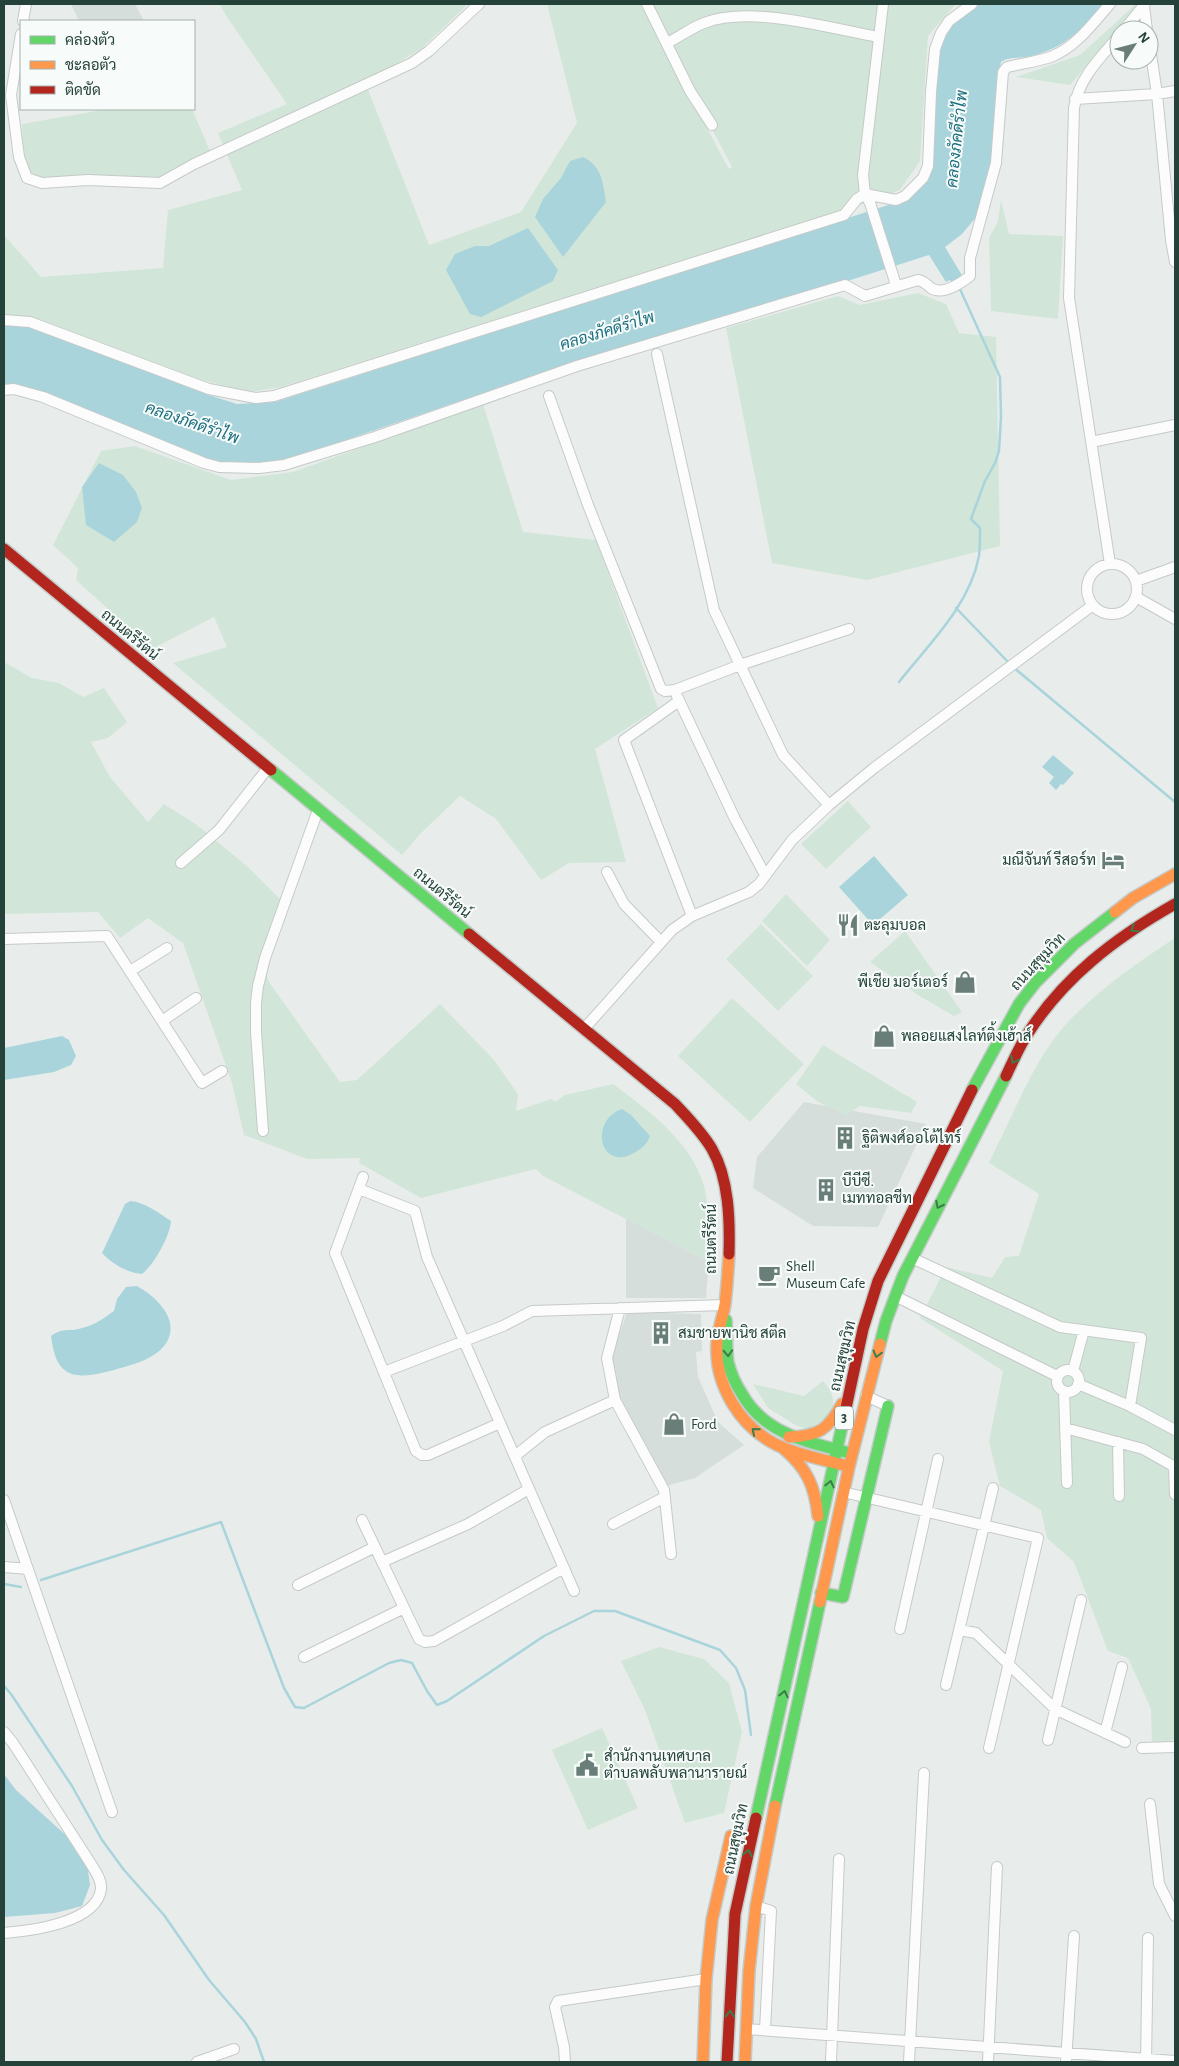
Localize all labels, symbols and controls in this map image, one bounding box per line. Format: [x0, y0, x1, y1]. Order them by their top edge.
legend [20, 20, 195, 110]
north arrow [1109, 20, 1159, 70]
text: คล่องตัว [65, 30, 115, 48]
text: N [1135, 30, 1152, 46]
text: ชะลอตัว [65, 56, 116, 73]
text: ติดขัด [65, 81, 101, 98]
water label: คลองภัคดีรำไพ [940, 89, 970, 188]
water label: คลองภัคดีรำไพ [557, 305, 657, 353]
water label: คลองภัคดีรำไพ [143, 396, 243, 447]
street label: ถนนตรีรัตน์ [98, 604, 164, 663]
hotel icon: มณีจันท์ รีสอร์ท [1100, 847, 1126, 873]
place label: มณีจันท์ รีสอร์ท [1002, 850, 1096, 868]
street label: ถนนตรีรัตน์ [410, 862, 476, 921]
restaurant icon: ตะลุมบอล [835, 912, 861, 938]
place label: ตะลุมบอล [864, 918, 926, 936]
one-way arrow [1130, 923, 1139, 932]
street label: ถนนสุขุมวิท [1006, 929, 1070, 996]
shop icon: พีเชีย มอร์เตอร์ [952, 969, 978, 995]
place label: พีเชีย มอร์เตอร์ [857, 972, 948, 990]
place label: พลอยแสงไลท์ติ้งเฮ้าส์ [901, 1021, 1032, 1044]
shop icon: พลอยแสงไลท์ติ้งเฮ้าส์ [871, 1023, 897, 1049]
one-way arrow [1010, 1055, 1020, 1064]
building icon: ฐิติพงศ์ออโต้ไทร์ [832, 1125, 858, 1151]
place label: ฐิติพงศ์ออโต้ไทร์ [861, 1128, 961, 1148]
place label: บีบีซี. เมททอลชีท [842, 1171, 912, 1206]
building icon: บีบีซี. เมททอลชีท [813, 1177, 839, 1203]
one-way arrow [935, 1199, 945, 1208]
street label: ถนนตรีรัตน์ [701, 1204, 719, 1274]
place label: Shell Museum Cafe [786, 1259, 865, 1291]
cafe icon: Shell Museum Cafe [756, 1262, 782, 1288]
street label: ถนนสุขุมวิท [826, 1319, 861, 1394]
building icon: สมชายพานิช สตีล [648, 1320, 674, 1346]
place label: สมชายพานิช สตีล [678, 1323, 787, 1341]
one-way arrow [723, 1350, 733, 1357]
one-way arrow [873, 1350, 883, 1358]
road number: 3 [835, 1406, 853, 1430]
shop icon: Ford [661, 1411, 687, 1437]
place label: Ford [691, 1417, 717, 1432]
one-way arrow [752, 1427, 761, 1436]
one-way arrow [824, 1480, 835, 1489]
one-way arrow [778, 1690, 789, 1698]
place label: สำนักงานเทศบาล ตำบลพลับพลานารายณ์ [604, 1747, 747, 1781]
public building icon: สำนักงานเทศบาล ตำบลพลับพลานารายณ์ [574, 1752, 600, 1778]
street label: ถนนสุขุมวิท [719, 1802, 754, 1876]
one-way arrow [742, 1848, 753, 1857]
one-way arrow [724, 2009, 735, 2017]

